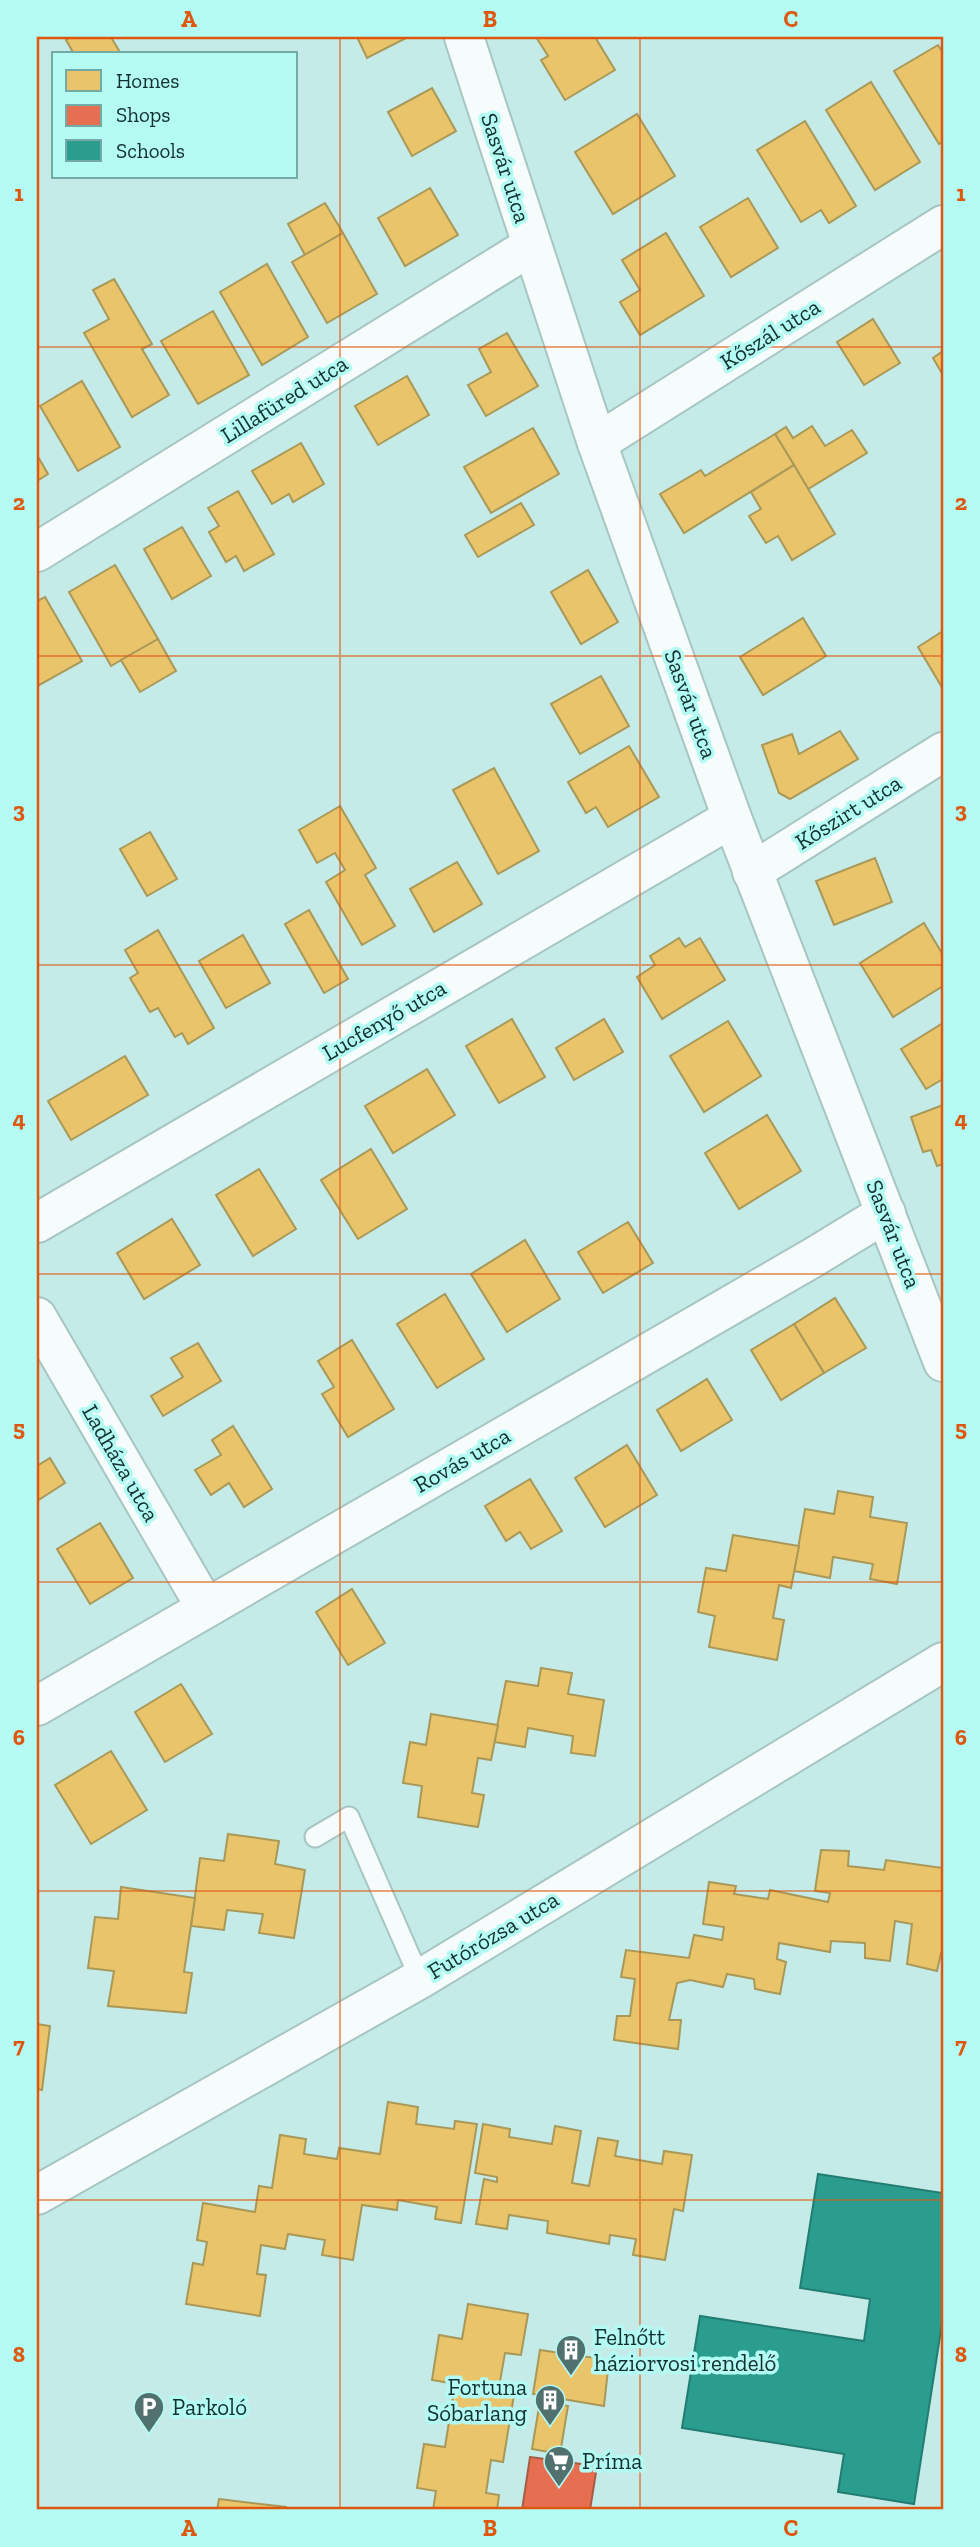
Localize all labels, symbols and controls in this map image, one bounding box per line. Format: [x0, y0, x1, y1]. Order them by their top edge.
text: A [181, 5, 197, 33]
text: B [483, 5, 497, 33]
text: C [784, 5, 798, 33]
legend [52, 52, 298, 178]
text: Homes [116, 68, 179, 93]
text: Shops [116, 102, 170, 127]
street label: Sasvár utca [475, 109, 537, 227]
text: Schools [116, 138, 185, 163]
text: 1 [14, 179, 24, 207]
text: 1 [956, 179, 966, 207]
street label: Kőszál utca [715, 292, 825, 376]
street label: Lillafüred utca [215, 349, 353, 449]
text: 2 [13, 488, 25, 516]
text: 2 [955, 488, 967, 516]
street label: Sasvár utca [658, 646, 724, 762]
street label: Kőszirt utca [790, 768, 906, 856]
text: 3 [13, 796, 25, 824]
text: 3 [955, 796, 967, 824]
street label: Lucfenyő utca [317, 973, 451, 1067]
text: 4 [12, 1105, 26, 1133]
text: 4 [954, 1105, 968, 1133]
street label: Sasvár utca [861, 1176, 927, 1292]
street label: Ladháza utca [76, 1400, 166, 1526]
text: 5 [13, 1414, 25, 1442]
text: 5 [955, 1414, 967, 1442]
street label: Rovás utca [409, 1421, 515, 1499]
text: 6 [13, 1723, 25, 1751]
text: 6 [955, 1723, 967, 1751]
street label: Futórózsa utca [422, 1885, 564, 1985]
text: 7 [13, 2031, 25, 2059]
text: 7 [955, 2031, 967, 2059]
place label: Felnőtt háziorvosi rendelő [594, 2323, 776, 2377]
building icon: Felnőtt háziorvosi rendelő [554, 2333, 588, 2377]
text: 8 [13, 2340, 25, 2368]
text: 8 [955, 2340, 967, 2368]
place label: Fortuna Sóbarlang [427, 2373, 527, 2427]
building icon: Fortuna Sóbarlang [533, 2383, 567, 2427]
parking icon: Parkoló [132, 2390, 166, 2434]
place label: Parkoló [172, 2393, 247, 2421]
supermarket icon: Príma [542, 2444, 576, 2488]
place label: Príma [582, 2447, 642, 2475]
text: A [181, 2514, 197, 2542]
text: B [483, 2514, 497, 2542]
text: C [784, 2514, 798, 2542]

